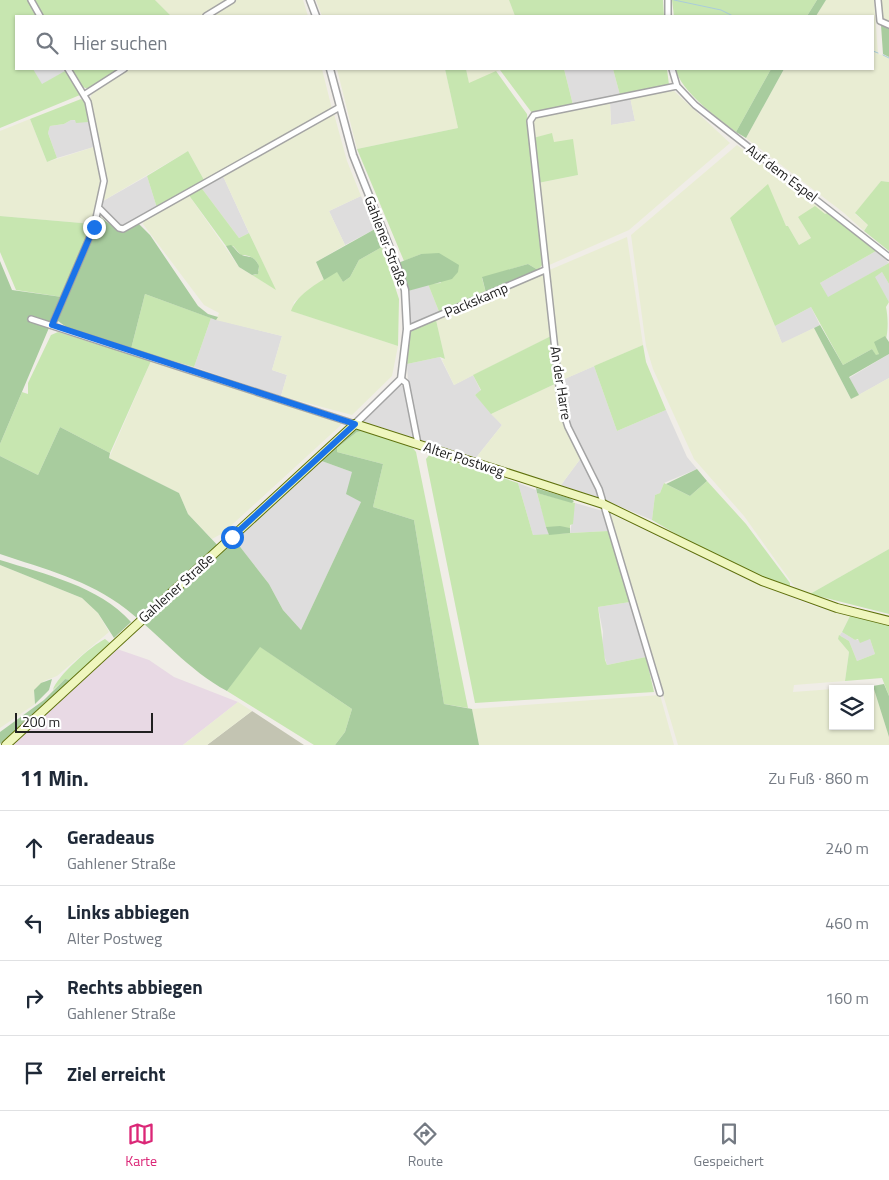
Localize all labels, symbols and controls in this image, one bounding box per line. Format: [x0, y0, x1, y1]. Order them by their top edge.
search box [15, 15, 874, 70]
text: Hier suchen [73, 28, 168, 57]
icon: search [33, 29, 61, 57]
street label: Auf dem Espel [742, 139, 822, 206]
street label: Gahlener Straße [360, 193, 413, 289]
route end [83, 216, 106, 239]
street label: Packskamp [441, 277, 511, 322]
street label: An der Harre [545, 345, 578, 421]
street label: Alter Postweg [421, 436, 507, 481]
route start [221, 526, 244, 549]
street label: Gahlener Straße [133, 548, 218, 627]
map controls [829, 685, 874, 730]
button: layers [829, 685, 874, 730]
scale bar [15, 710, 152, 733]
text: 200 m [22, 711, 60, 732]
text: 11 Min. [20, 762, 89, 794]
text: Zu Fuß · 860 m [768, 766, 869, 790]
text: Geradeaus [67, 822, 154, 851]
icon: ahead [20, 834, 48, 862]
text: 240 m [825, 836, 869, 860]
text: Gahlener Straße [67, 851, 176, 875]
text: Links abbiegen [67, 897, 190, 926]
icon: left [20, 909, 48, 937]
text: 460 m [825, 911, 869, 935]
text: Alter Postweg [67, 926, 162, 950]
text: Rechts abbiegen [67, 972, 203, 1001]
icon: right [20, 984, 48, 1012]
text: 160 m [825, 986, 869, 1010]
text: Gahlener Straße [67, 1001, 176, 1025]
icon: arrive [20, 1059, 48, 1087]
text: Ziel erreicht [67, 1059, 165, 1088]
tab: Karte [125, 1120, 157, 1171]
tab: Route [408, 1120, 443, 1171]
tab: Gespeichert [694, 1120, 764, 1171]

